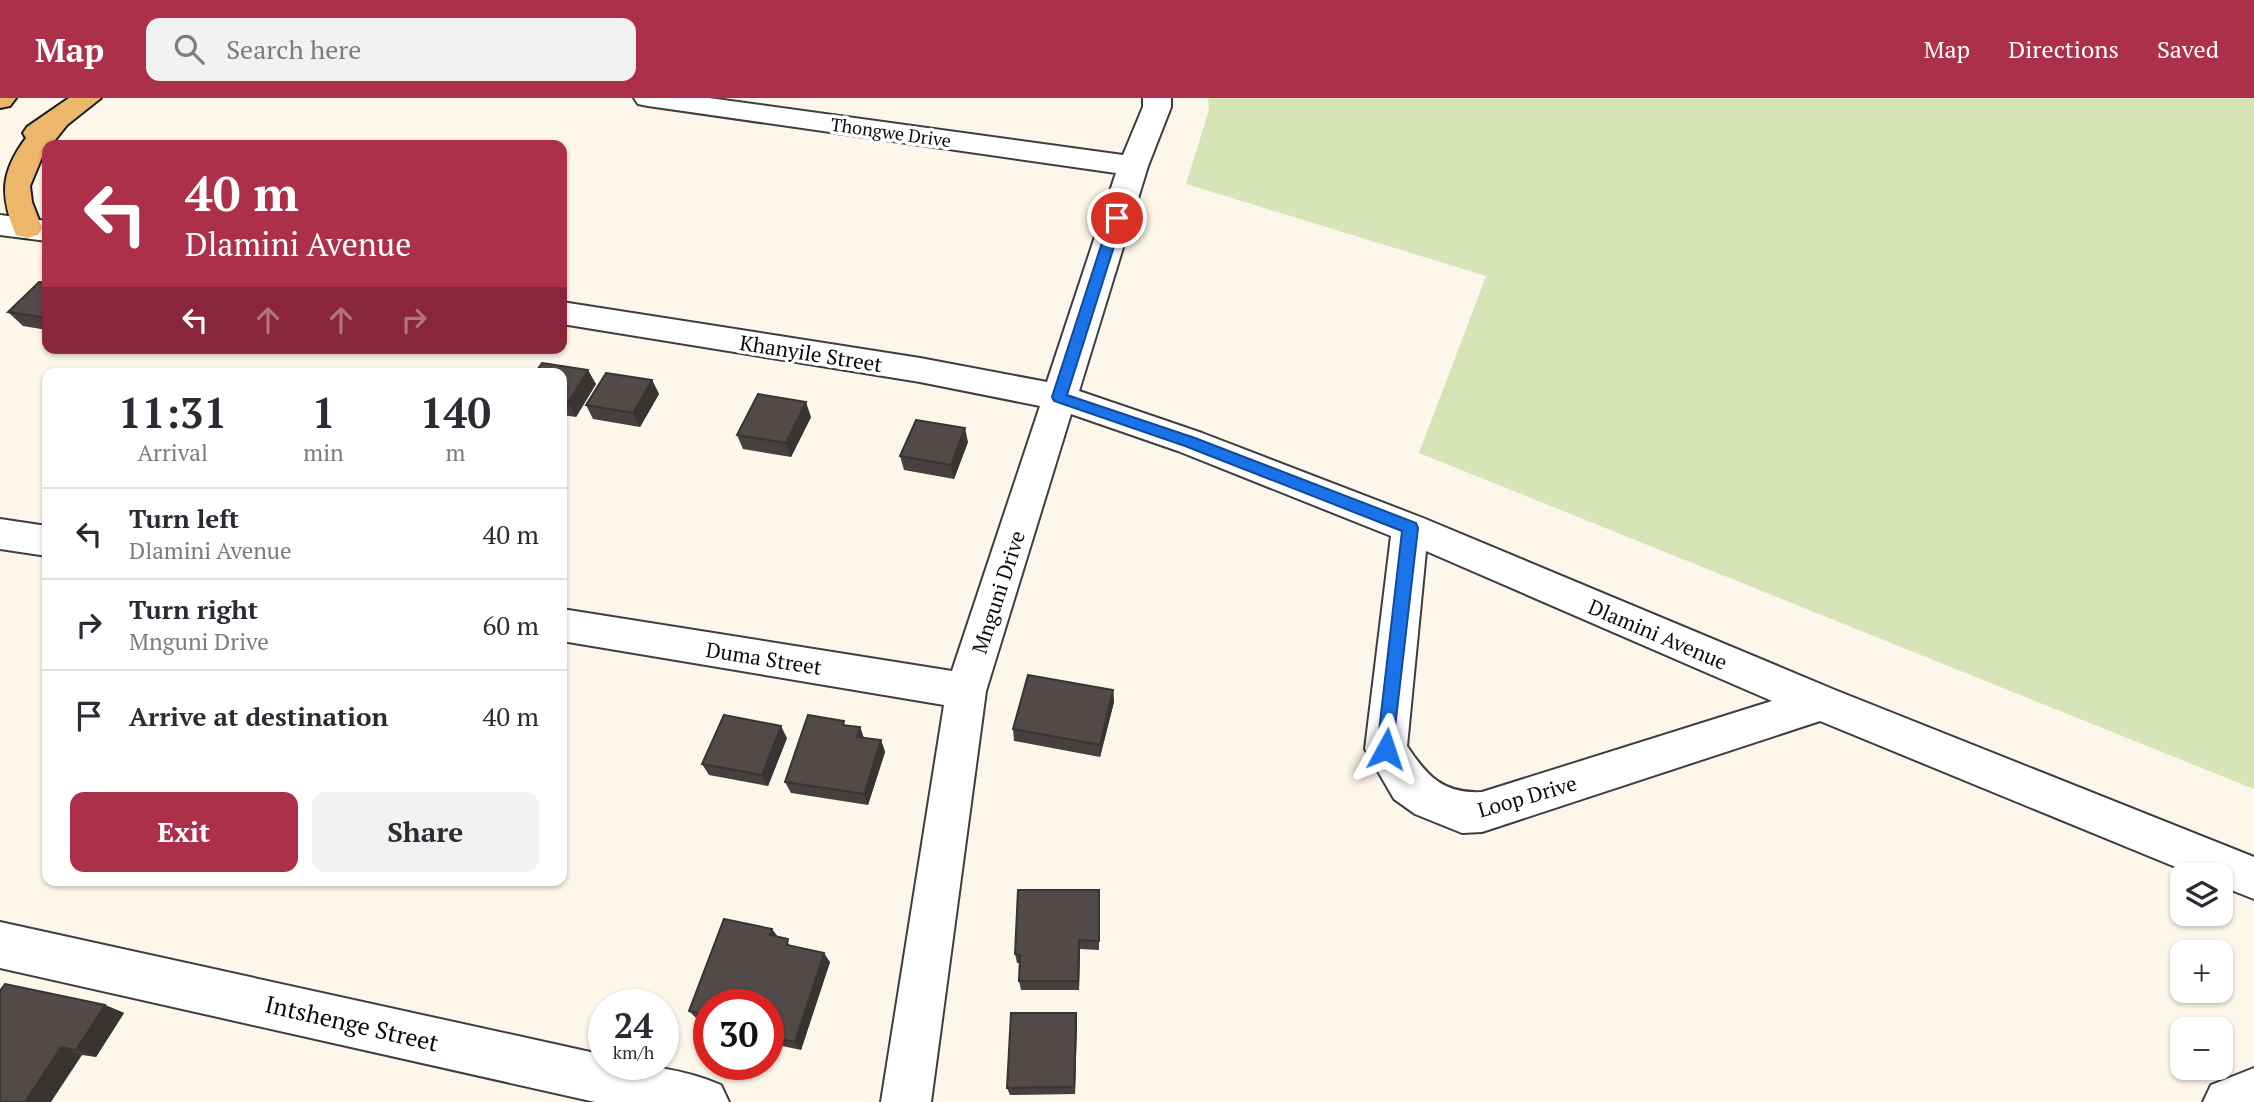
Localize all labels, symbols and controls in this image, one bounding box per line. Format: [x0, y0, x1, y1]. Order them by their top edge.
search box [146, 18, 636, 81]
text: Map [35, 28, 104, 71]
icon: search [170, 30, 208, 68]
text: Search here [226, 32, 361, 66]
text: Map [1924, 33, 1970, 65]
text: Directions [2008, 33, 2119, 65]
text: Saved [2157, 33, 2219, 65]
street label: Thongwe Drive [829, 112, 953, 152]
text: 40 m [185, 160, 299, 225]
icon: left [70, 168, 161, 259]
pin [1087, 188, 1147, 248]
icon: arrive [1098, 199, 1136, 237]
text: Dlamini Avenue [185, 223, 411, 265]
icon: left [176, 301, 214, 339]
icon: ahead [249, 301, 287, 339]
icon: ahead [322, 301, 360, 339]
icon: right [395, 301, 433, 339]
street label: Khanyile Street [738, 328, 884, 378]
text: 11:31 [118, 384, 227, 440]
text: 1 [312, 384, 335, 440]
text: 140 [420, 384, 491, 440]
text: Arrival [137, 437, 208, 468]
text: min [303, 437, 344, 468]
text: m [445, 437, 465, 468]
text: Turn left [129, 501, 239, 535]
icon: left [70, 515, 108, 553]
text: 40 m [483, 517, 539, 551]
street label: Mnguni Drive [965, 527, 1031, 657]
text: Dlamini Avenue [129, 535, 292, 566]
text: Turn right [129, 592, 258, 626]
street label: Dlamini Avenue [1584, 592, 1732, 676]
icon: right [70, 606, 108, 644]
text: 60 m [483, 608, 539, 642]
text: Mnguni Drive [129, 626, 269, 657]
street label: Duma Street [704, 635, 824, 681]
icon: arrive [70, 697, 108, 735]
text: Arrive at destination [129, 699, 388, 733]
text: 40 m [483, 699, 539, 733]
position arrow [1349, 712, 1423, 786]
street label: Loop Drive [1474, 769, 1580, 823]
button: Exit [70, 792, 298, 872]
button: Share [312, 792, 539, 872]
map controls [2170, 863, 2233, 1080]
button: layers [2170, 863, 2233, 926]
button: + [2170, 940, 2233, 1003]
street label: Intshenge Street [262, 988, 442, 1059]
speed limit sign: 30 [693, 989, 784, 1080]
text: 24 [614, 1002, 653, 1048]
button: − [2170, 1017, 2233, 1080]
text: km/h [613, 1040, 654, 1064]

